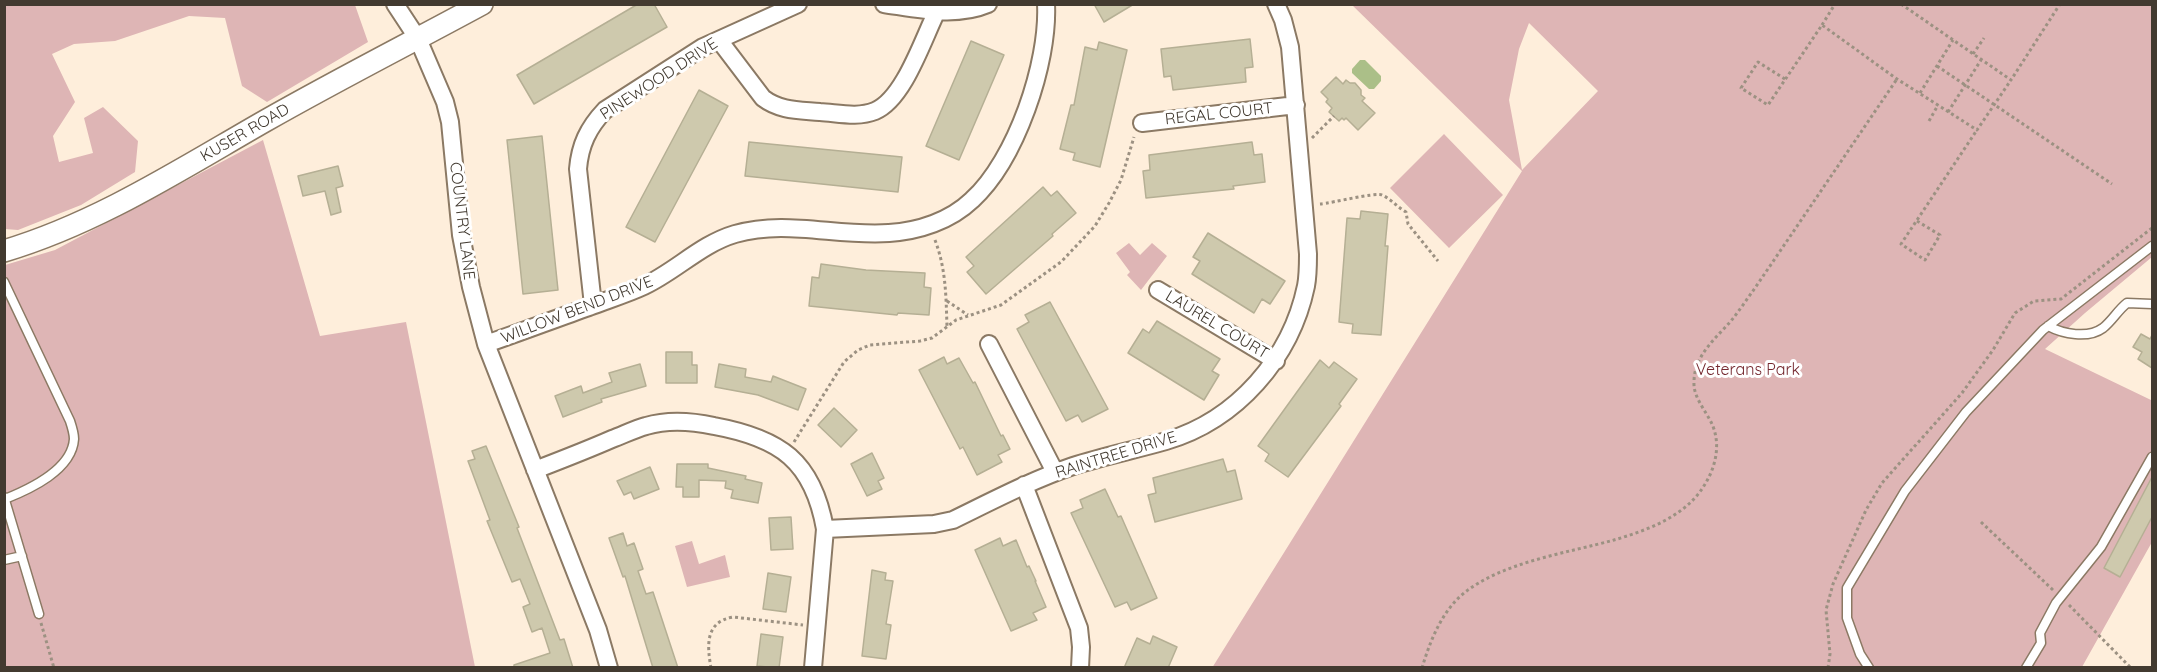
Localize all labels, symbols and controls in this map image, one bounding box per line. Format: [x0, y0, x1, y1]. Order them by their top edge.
street label: PINEWOOD DRIVE [597, 34, 721, 124]
street label: REGAL COURT [1164, 99, 1274, 129]
street label: KUSER ROAD [197, 100, 293, 166]
street label: COUNTRY LANE [445, 161, 479, 281]
street label: WILLOW BEND DRIVE [498, 272, 656, 348]
street label: LAUREL COURT [1162, 287, 1272, 363]
park label: Veterans Park [1696, 360, 1800, 380]
street label: RAINTREE DRIVE [1053, 427, 1179, 483]

